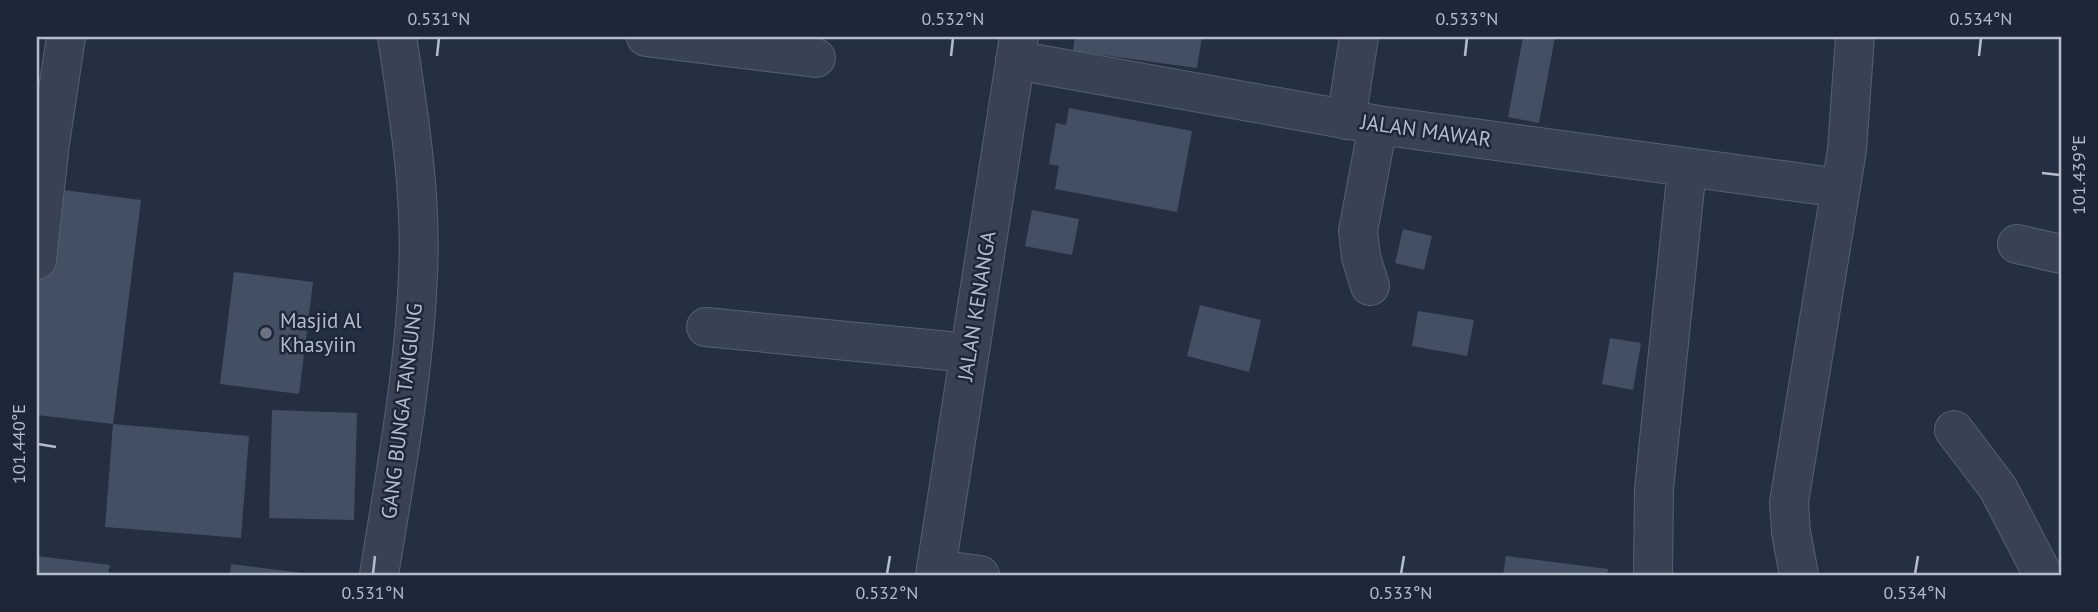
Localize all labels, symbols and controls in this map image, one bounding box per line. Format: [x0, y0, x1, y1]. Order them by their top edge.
text: 0.531°N [408, 7, 470, 30]
text: 0.532°N [922, 7, 984, 30]
text: 0.533°N [1436, 7, 1498, 30]
text: 0.534°N [1950, 7, 2012, 30]
street label: JALAN MAWAR [1358, 108, 1493, 153]
text: 101.439°E [2067, 135, 2090, 215]
street label: JALAN KENANGA [951, 228, 1002, 384]
street label: GANG BUNGA TANGUNG [375, 301, 428, 520]
place label: Masjid Al Khasyiin [280, 307, 362, 358]
marker: Masjid Al Khasyiin [258, 325, 274, 341]
text: 101.440°E [7, 404, 30, 484]
text: 0.531°N [342, 581, 404, 604]
text: 0.532°N [856, 581, 918, 604]
text: 0.533°N [1370, 581, 1432, 604]
text: 0.534°N [1884, 581, 1946, 604]

